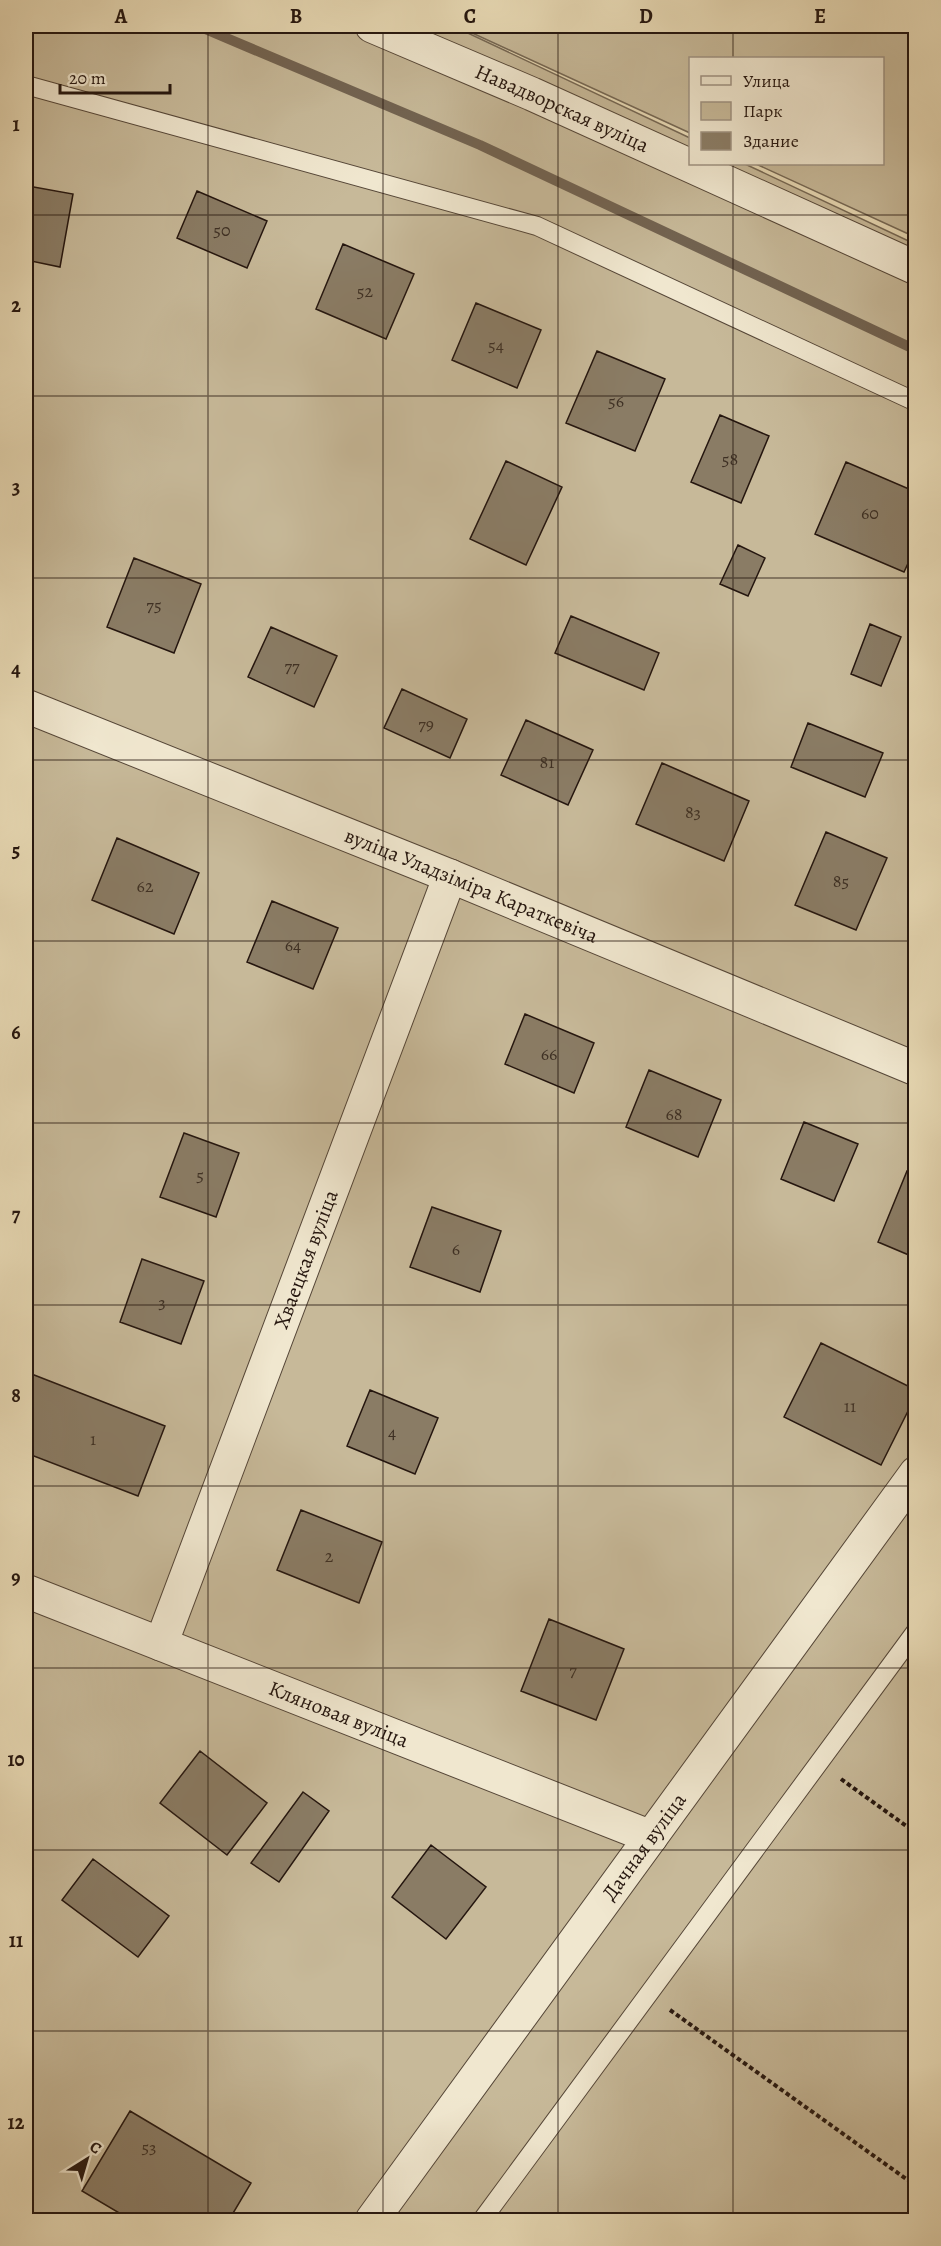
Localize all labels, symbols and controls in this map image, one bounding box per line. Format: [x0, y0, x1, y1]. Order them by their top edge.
text: A [114, 3, 128, 30]
text: B [290, 3, 302, 30]
text: C [464, 3, 476, 30]
text: D [639, 3, 653, 30]
text: E [814, 3, 826, 30]
scale bar [60, 57, 170, 95]
street label: Навадворская вуліца [471, 57, 654, 159]
legend [689, 57, 884, 165]
text: 20 m [69, 66, 106, 90]
text: Улица [743, 69, 791, 93]
text: Парк [743, 99, 783, 123]
text: 1 [12, 111, 20, 138]
text: Здание [743, 129, 799, 153]
house number: 50 [213, 218, 231, 242]
house number: 52 [357, 279, 374, 303]
text: 2 [11, 292, 21, 319]
house number: 54 [488, 333, 504, 357]
house number: 56 [608, 389, 624, 413]
house number: 58 [722, 447, 738, 471]
text: 3 [12, 474, 20, 501]
house number: 60 [861, 501, 879, 525]
house number: 75 [146, 593, 162, 617]
house number: 77 [284, 654, 300, 678]
text: 4 [11, 656, 21, 683]
house number: 79 [418, 712, 434, 736]
house number: 81 [540, 750, 554, 774]
house number: 83 [685, 800, 701, 824]
street label: вуліца Уладзіміра Караткевіча [340, 821, 602, 950]
text: 5 [12, 837, 20, 864]
house number: 85 [833, 869, 849, 893]
house number: 62 [137, 874, 154, 898]
house number: 64 [285, 933, 301, 957]
text: 6 [11, 1019, 21, 1046]
house number: 66 [541, 1042, 557, 1066]
house number: 68 [665, 1102, 683, 1126]
house number: 5 [196, 1163, 204, 1187]
street label: Хваецкая вуліца [267, 1186, 345, 1333]
text: 7 [12, 1201, 21, 1228]
house number: 6 [452, 1237, 460, 1261]
house number: 3 [158, 1290, 166, 1314]
text: 8 [11, 1382, 21, 1409]
house number: 11 [844, 1394, 856, 1418]
house number: 4 [388, 1420, 396, 1444]
house number: 1 [90, 1427, 96, 1451]
house number: 2 [325, 1544, 334, 1568]
text: 9 [11, 1564, 21, 1591]
house number: 7 [569, 1658, 577, 1682]
street label: Кляновая вуліца [265, 1674, 413, 1754]
text: 10 [7, 1746, 25, 1773]
street label: Дачная вуліца [595, 1787, 693, 1906]
text: 11 [9, 1927, 23, 1954]
text: 12 [8, 2109, 25, 2136]
north arrow [57, 2129, 117, 2189]
house number: 53 [141, 2135, 157, 2159]
text: С [85, 2136, 106, 2160]

